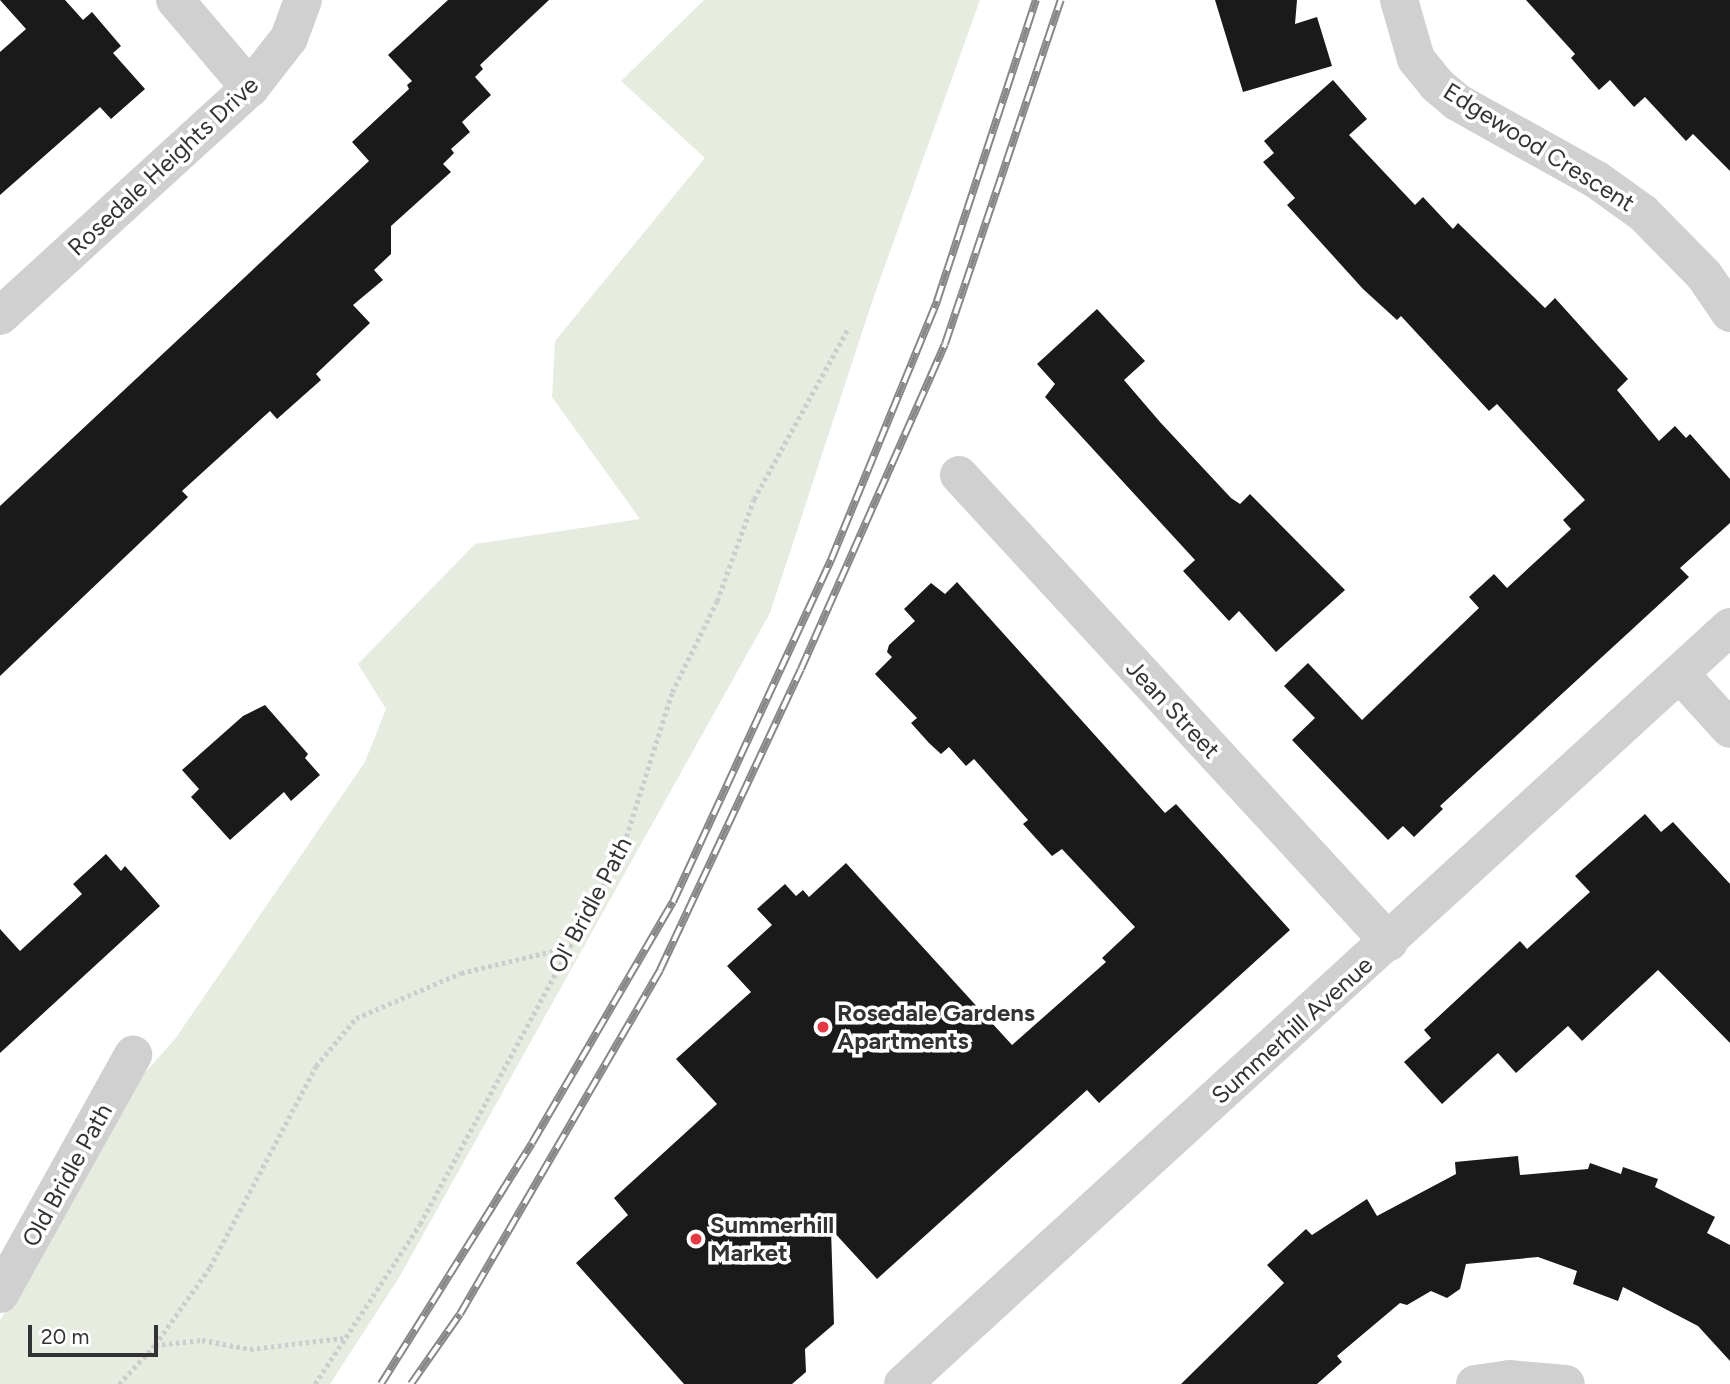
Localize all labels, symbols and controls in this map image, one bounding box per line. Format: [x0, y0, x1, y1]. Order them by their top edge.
street label: Rosedale Heights Drive [62, 70, 264, 262]
street label: Edgewood Crescent [1438, 77, 1640, 217]
street label: Jean Street [1120, 654, 1226, 764]
street label: Ol' Bridle Path [542, 832, 638, 978]
street label: Summerhill Avenue [1206, 950, 1378, 1110]
place label: Rosedale Gardens Apartments [837, 999, 1035, 1055]
marker: Rosedale Gardens Apartments [815, 1019, 831, 1035]
street label: Old Bridle Path [16, 1098, 118, 1252]
place label: Summerhill Market [710, 1211, 834, 1267]
marker: Summerhill Market [688, 1231, 704, 1247]
scale bar [32, 1310, 161, 1354]
text: 20 m [41, 1324, 89, 1349]

